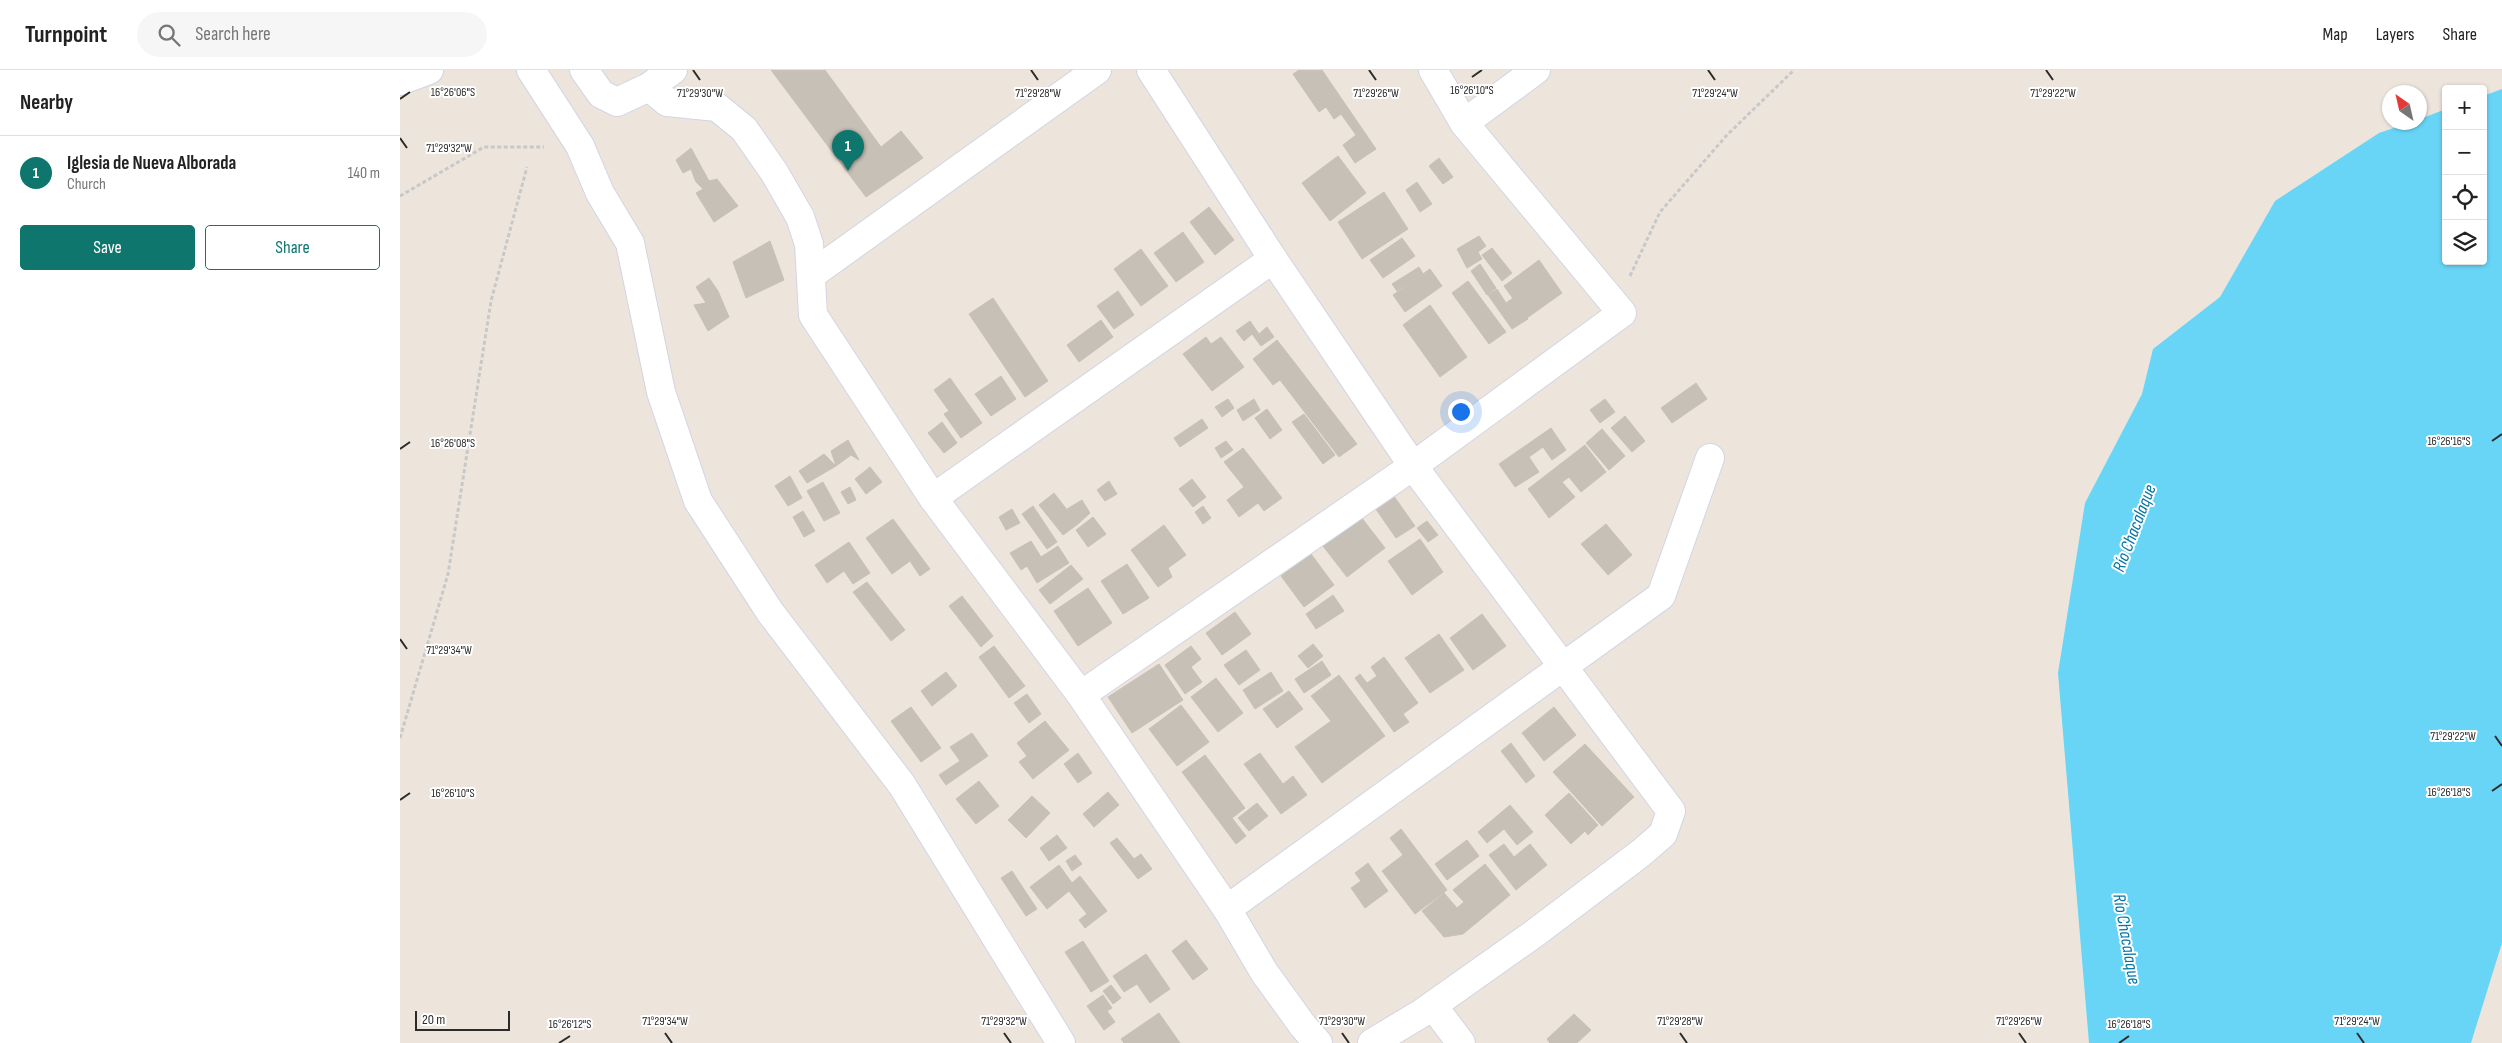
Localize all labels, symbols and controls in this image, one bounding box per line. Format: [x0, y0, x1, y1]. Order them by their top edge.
search box [137, 12, 487, 57]
text: Turnpoint [25, 20, 107, 49]
icon: search [155, 21, 183, 49]
text: Search here [195, 23, 271, 46]
text: Map [2323, 24, 2348, 45]
text: Layers [2376, 24, 2415, 45]
text: Share [2443, 24, 2477, 45]
text: 16°26'10"S [1450, 83, 1494, 98]
text: 16°26'06"S [431, 85, 475, 100]
north arrow [2382, 85, 2427, 130]
map controls [2442, 85, 2487, 265]
button: + [2442, 85, 2487, 130]
text: 71°29'30"W [677, 86, 723, 101]
text: 71°29'28"W [1015, 86, 1061, 101]
text: 71°29'26"W [1353, 86, 1399, 101]
text: 71°29'24"W [1692, 86, 1738, 101]
text: 71°29'22"W [2030, 86, 2076, 101]
text: Nearby [20, 90, 73, 115]
pin: 1 [832, 130, 864, 171]
button: − [2442, 130, 2487, 175]
text: 71°29'32"W [426, 141, 472, 156]
text: Iglesia de Nueva Alborada [67, 152, 236, 175]
text: 1 [33, 164, 39, 183]
text: 140 m [348, 164, 380, 183]
text: Church [67, 175, 106, 194]
button: locate [2442, 175, 2487, 220]
button: layers [2442, 220, 2487, 265]
button: Save [20, 225, 195, 270]
button: Share [205, 225, 380, 270]
your location [1448, 399, 1474, 425]
text: 16°26'16"S [2427, 434, 2471, 449]
text: 16°26'08"S [431, 436, 475, 451]
water label: Río Chacalaque [2108, 482, 2161, 575]
text: 71°29'34"W [426, 643, 472, 658]
text: 71°29'22"W [2430, 729, 2476, 744]
text: 16°26'18"S [2427, 785, 2471, 800]
text: 16°26'10"S [431, 786, 475, 801]
water label: Río Chacalaque [2108, 892, 2145, 986]
scale bar [415, 1008, 510, 1031]
text: 20 m [422, 1011, 445, 1028]
text: 71°29'34"W [642, 1014, 688, 1029]
text: 71°29'32"W [981, 1014, 1027, 1029]
text: 71°29'30"W [1319, 1014, 1365, 1029]
text: 71°29'28"W [1657, 1014, 1703, 1029]
text: 71°29'26"W [1996, 1014, 2042, 1029]
text: 71°29'24"W [2334, 1014, 2380, 1029]
text: 16°26'12"S [548, 1017, 592, 1032]
text: 16°26'18"S [2107, 1017, 2151, 1032]

